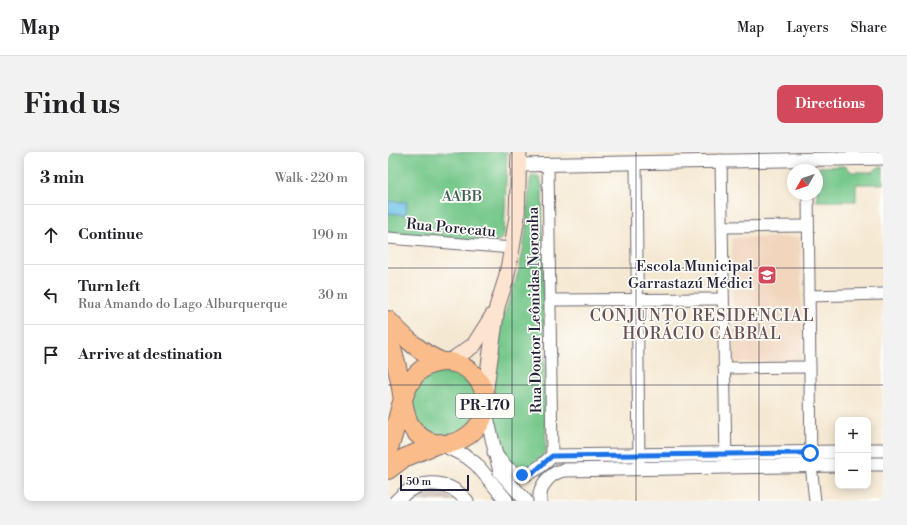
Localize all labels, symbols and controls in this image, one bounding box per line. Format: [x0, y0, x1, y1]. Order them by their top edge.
text: Map [20, 16, 60, 40]
text: Map [737, 19, 764, 37]
text: Layers [786, 19, 829, 37]
text: Share [851, 19, 887, 37]
button: Directions [777, 85, 883, 123]
text: Find us [24, 87, 120, 122]
north arrow [787, 164, 823, 200]
text: 3 min [40, 167, 84, 189]
text: Walk · 220 m [275, 170, 348, 186]
park label: AABB [441, 187, 482, 206]
street label: Rua Doutor Leônidas Noronha [524, 206, 546, 413]
street label: Rua Porecatu [405, 215, 497, 241]
icon: ahead [40, 224, 62, 246]
text: Continue [78, 225, 143, 244]
text: 190 m [312, 227, 348, 243]
place label: Escola Municipal Garrastazú Médici [628, 257, 754, 293]
school or university icon: Escola Municipal Garrastazú Médici [756, 264, 778, 286]
text: Turn left [78, 277, 140, 296]
icon: left [40, 284, 62, 306]
text: 30 m [318, 287, 348, 303]
text: Rua Amando do Lago Alburquerque [78, 296, 288, 312]
district label: CONJUNTO RESIDENCIAL HORÁCIO CABRAL [590, 306, 814, 344]
icon: arrive [40, 344, 62, 366]
text: Arrive at destination [78, 345, 222, 364]
road number: PR-170 [456, 394, 514, 418]
map controls [835, 417, 871, 489]
button: + [835, 417, 871, 453]
route start [801, 444, 819, 462]
button: − [835, 453, 871, 489]
route end [513, 466, 531, 484]
scale bar [400, 473, 469, 492]
text: 50 m [406, 475, 431, 489]

